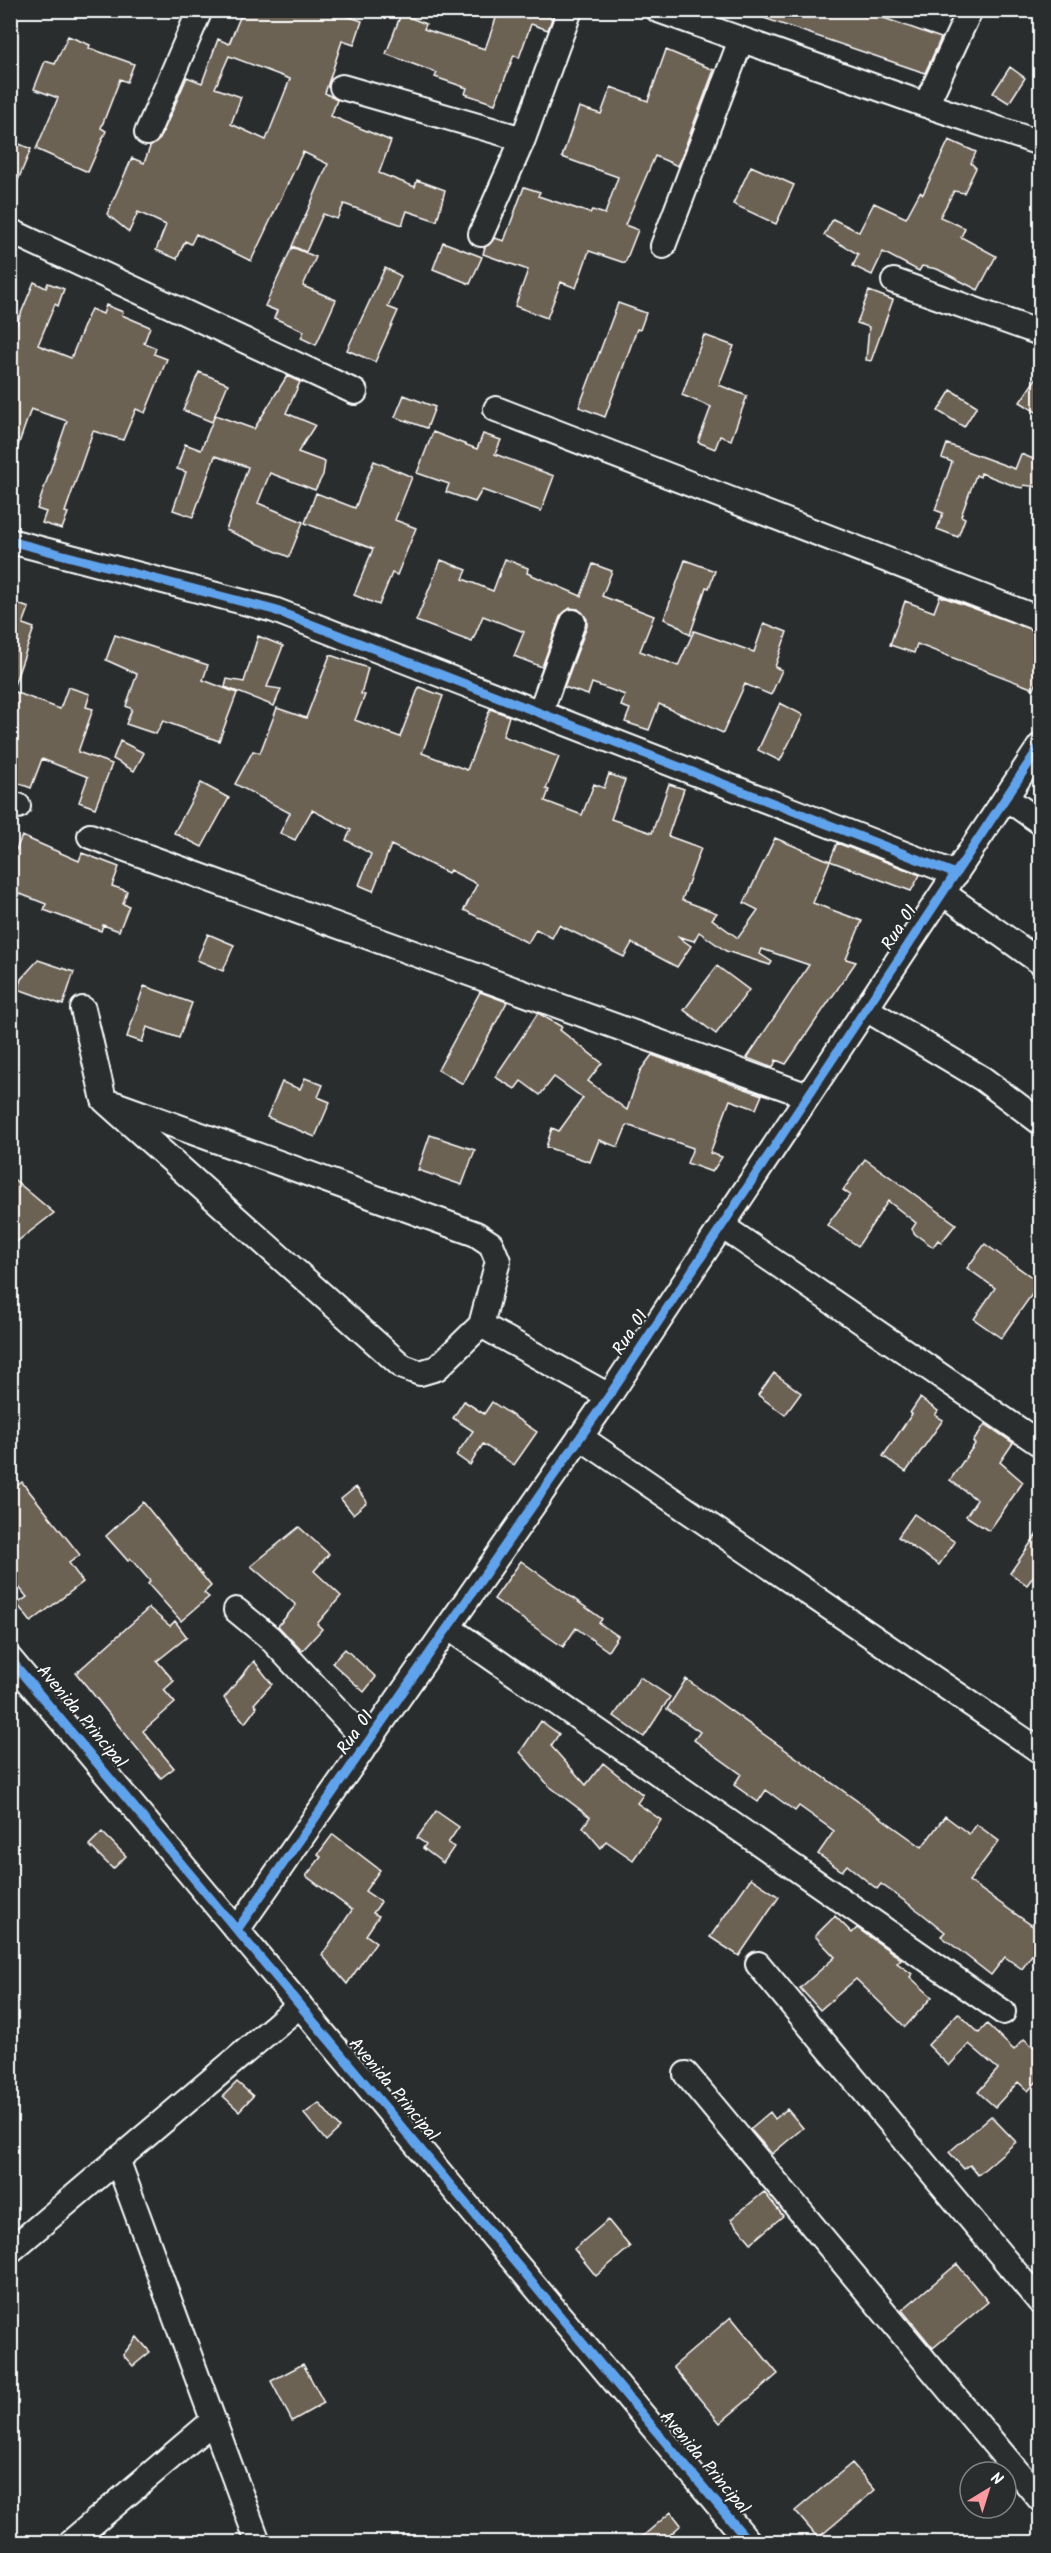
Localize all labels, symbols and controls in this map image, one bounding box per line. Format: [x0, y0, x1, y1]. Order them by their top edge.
street label: Rua 01 [874, 899, 926, 957]
street label: Rua 01 [605, 1304, 657, 1362]
street label: Avenida Principal [29, 1658, 134, 1776]
street label: Rua 01 [330, 1704, 382, 1762]
street label: Avenida Principal [341, 2031, 446, 2149]
street label: Avenida Principal [652, 2404, 757, 2522]
north arrow [958, 2460, 1018, 2520]
text: N [985, 2466, 1008, 2492]

